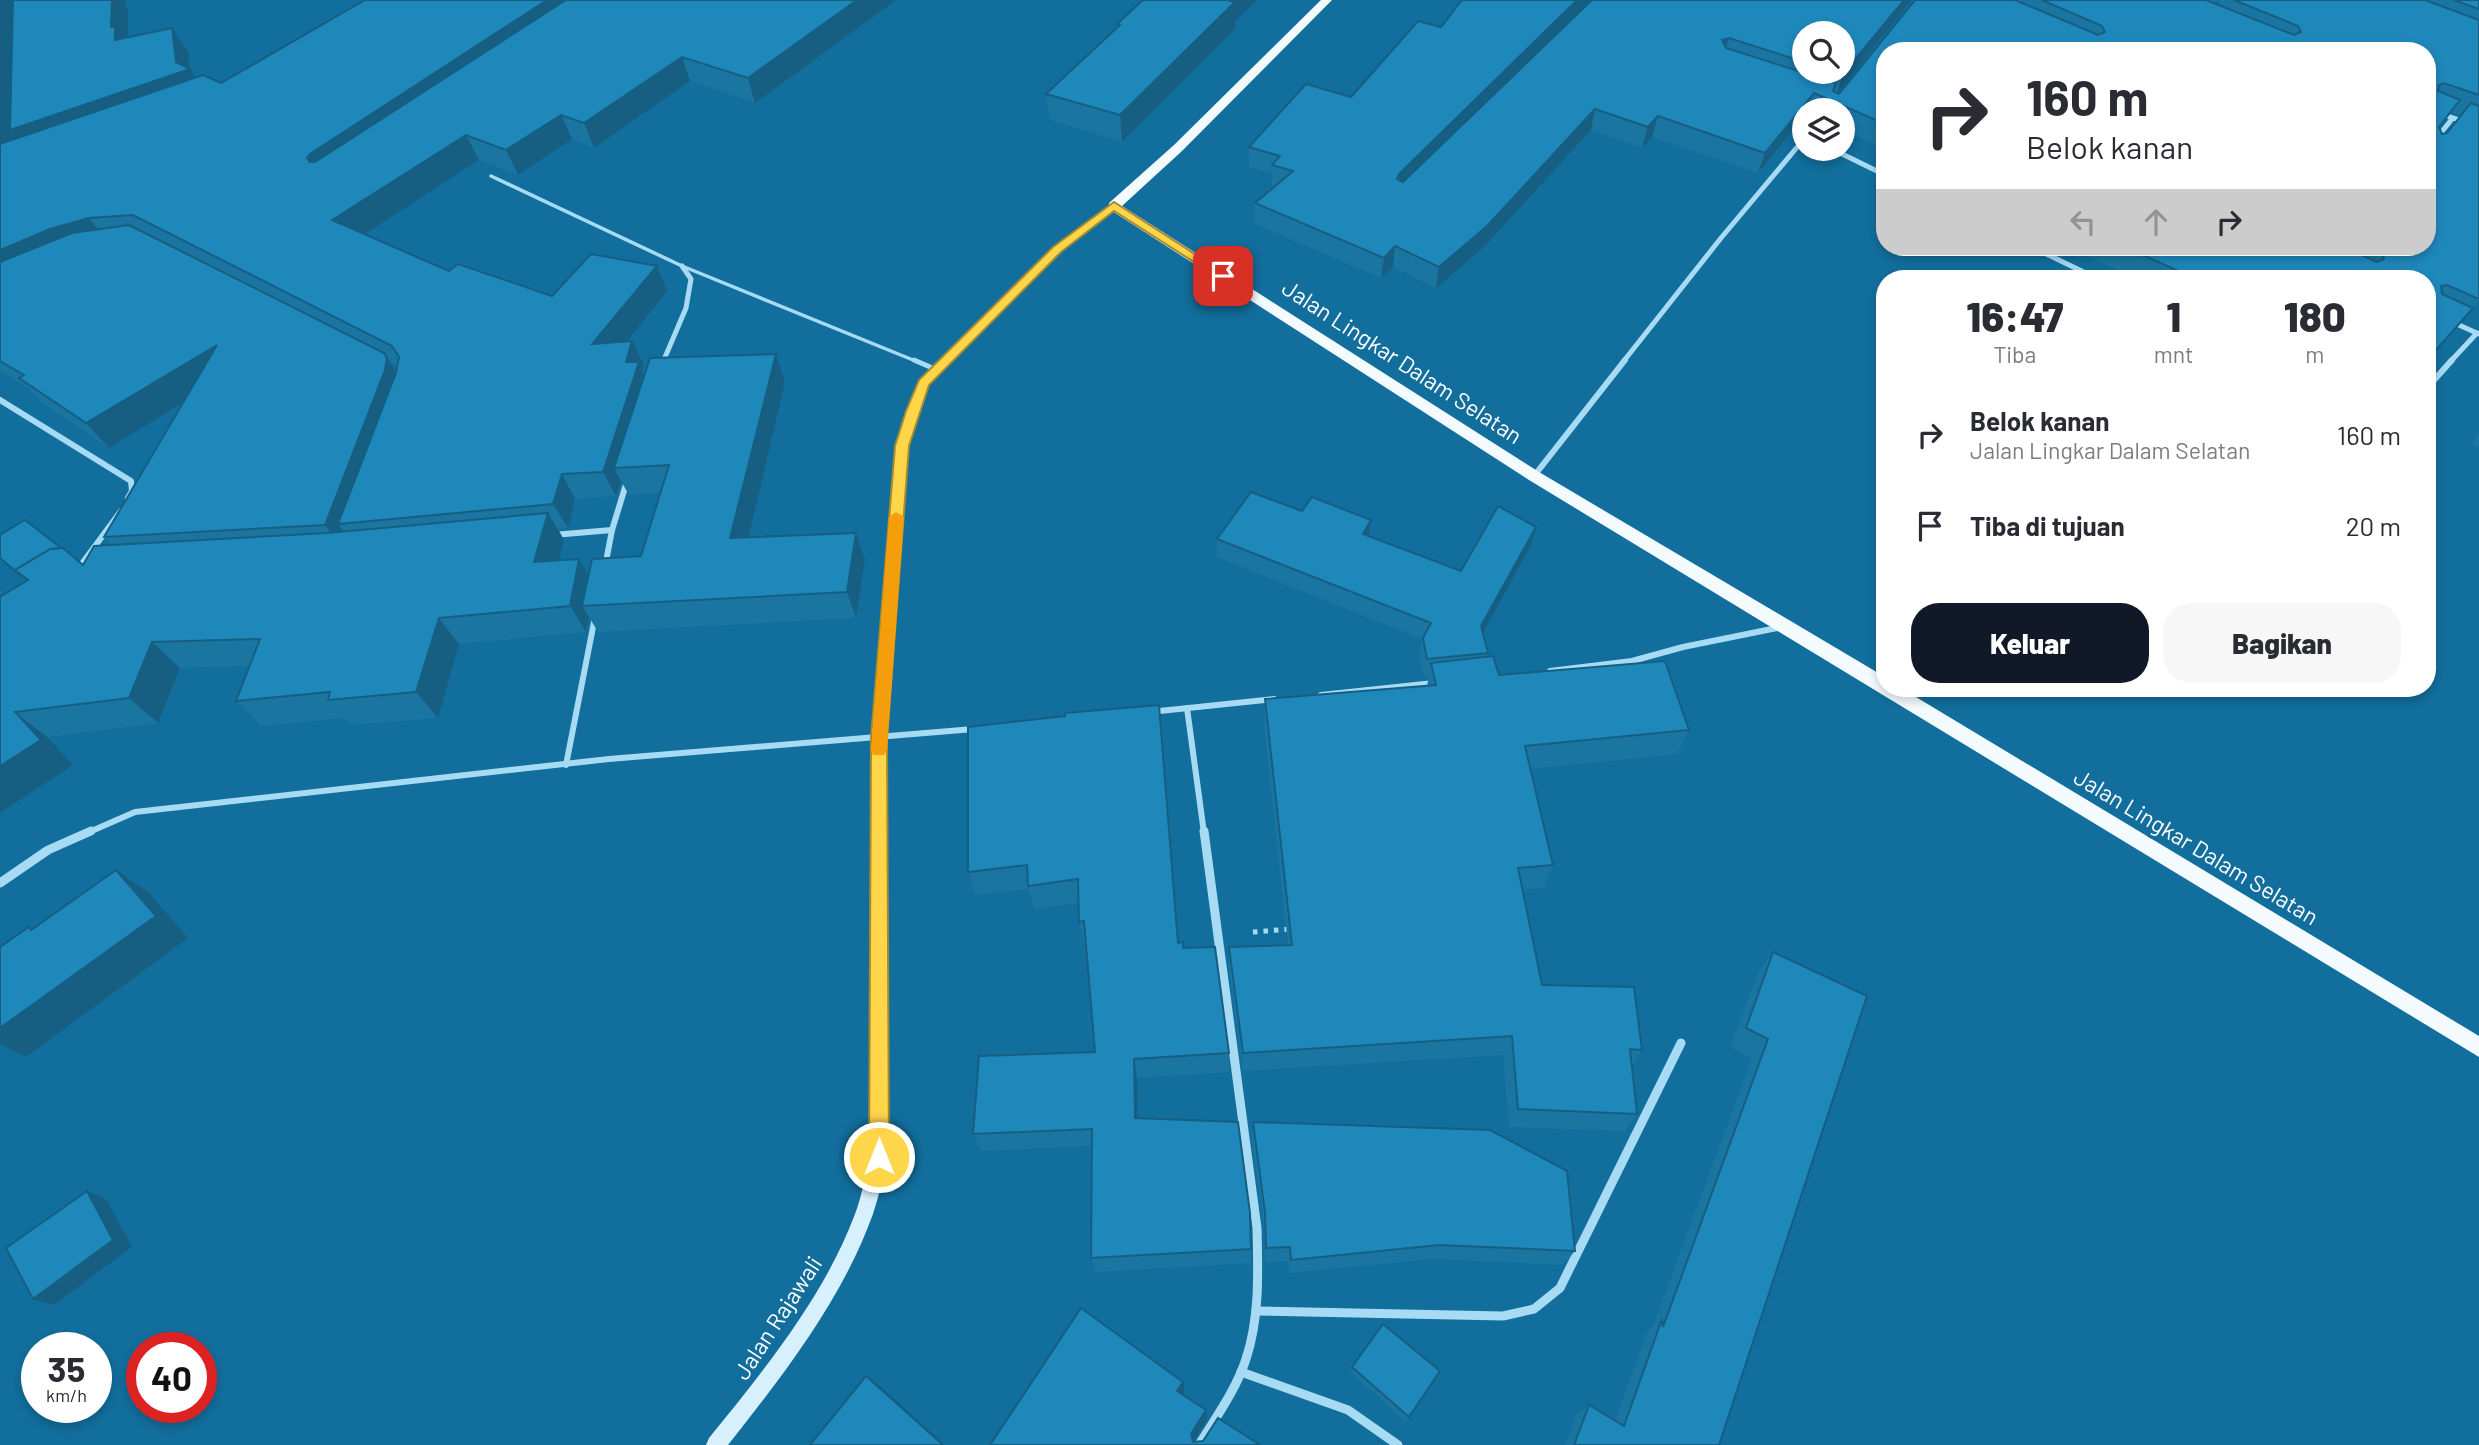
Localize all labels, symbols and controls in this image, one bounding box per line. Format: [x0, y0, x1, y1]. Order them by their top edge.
map controls [1792, 21, 1855, 161]
button: search [1792, 21, 1855, 84]
text: 160 m [2026, 67, 2148, 126]
icon: right [1911, 70, 2002, 161]
button: layers [1792, 98, 1855, 161]
text: Belok kanan [2026, 127, 2193, 165]
icon: left [2064, 203, 2102, 241]
icon: ahead [2137, 203, 2175, 241]
icon: right [2210, 203, 2248, 241]
pin [1193, 246, 1253, 306]
icon: arrive [1204, 257, 1242, 295]
street label: Jalan Lingkar Dalam Selatan [1277, 273, 1528, 449]
text: 16:47 [1966, 290, 2063, 340]
text: 1 [2166, 290, 2181, 340]
text: 180 [2284, 290, 2346, 340]
text: Tiba [1993, 340, 2036, 368]
text: mnt [2154, 340, 2194, 368]
text: m [2305, 340, 2324, 368]
text: Belok kanan [1970, 405, 2109, 436]
icon: right [1911, 416, 1949, 454]
text: 160 m [2337, 419, 2401, 450]
text: Jalan Lingkar Dalam Selatan [1970, 436, 2250, 464]
icon: arrive [1911, 507, 1949, 545]
text: Tiba di tujuan [1970, 510, 2125, 541]
text: 20 m [2346, 510, 2401, 541]
button: Keluar [1911, 603, 2149, 683]
button: Bagikan [2163, 603, 2401, 683]
street label: Jalan Lingkar Dalam Selatan [2069, 762, 2324, 930]
position arrow [842, 1120, 916, 1194]
street label: Jalan Rajawali [727, 1251, 827, 1384]
speed limit sign: 40 [126, 1332, 217, 1423]
text: 35 [48, 1347, 85, 1389]
text: km/h [46, 1384, 87, 1406]

